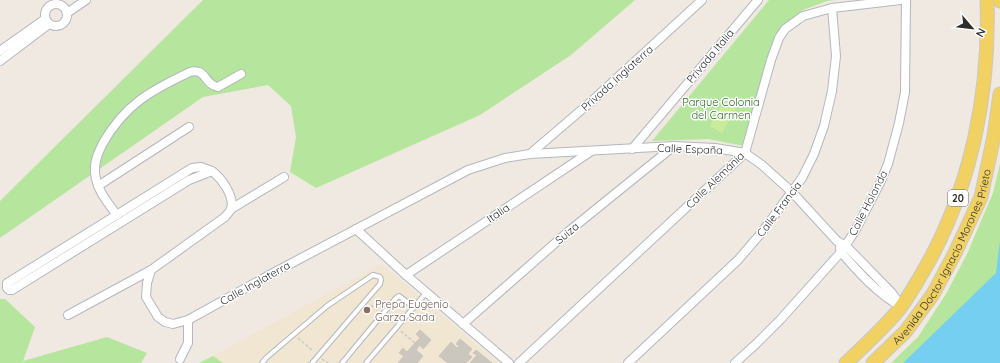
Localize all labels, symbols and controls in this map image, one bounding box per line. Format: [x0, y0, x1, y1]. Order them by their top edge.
north arrow [952, 8, 992, 48]
street label: Privada Italia [683, 26, 737, 86]
text: N [973, 26, 989, 40]
street label: Privada Inglaterra [578, 42, 656, 114]
park label: Parque Colonia del Carmen [682, 95, 760, 122]
street label: Calle España [657, 141, 723, 157]
street label: Calle Alemánia [683, 149, 747, 211]
street label: Avenida Doctor Ignacio Morones Prieto [889, 167, 994, 348]
street label: Calle Holanda [846, 168, 890, 238]
street label: Calle Francia [754, 178, 804, 240]
road number: 20 [948, 190, 968, 206]
street label: Italia [484, 200, 512, 226]
street label: Suiza [552, 219, 582, 247]
street label: Calle Inglaterra [217, 258, 293, 308]
place label: Prepa Eugenio Garza Sada [375, 297, 449, 324]
marker: Prepa Eugenio Garza Sada [362, 305, 372, 315]

